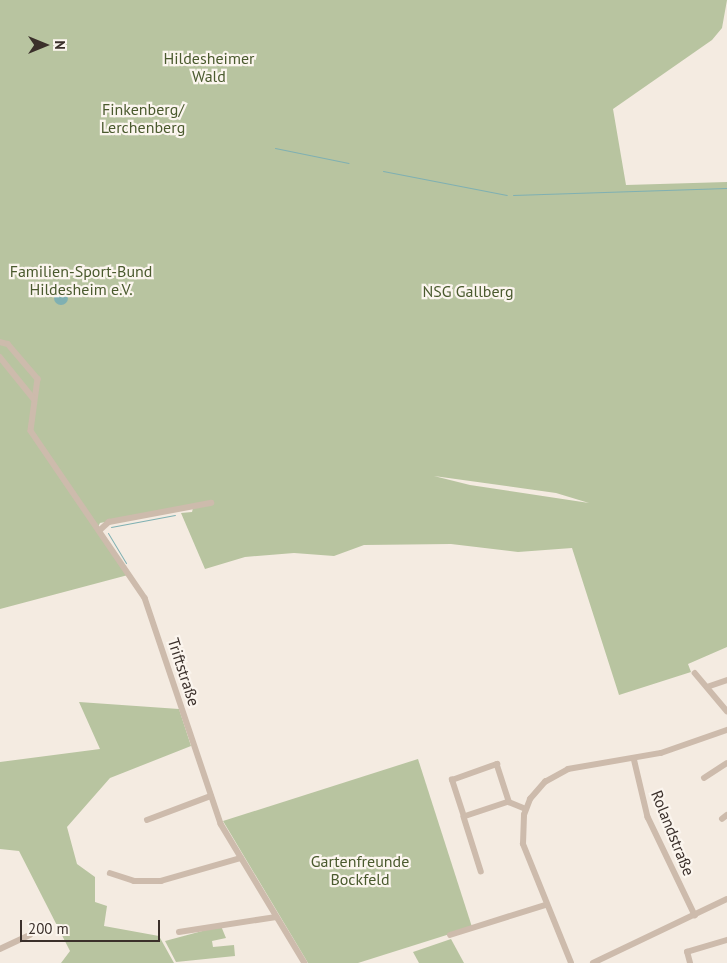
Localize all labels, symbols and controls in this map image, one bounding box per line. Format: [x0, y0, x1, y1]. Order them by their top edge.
north arrow [20, 20, 70, 70]
text: N [51, 40, 69, 50]
park label: Hildesheimer Wald [164, 48, 254, 86]
park label: Finkenberg/ Lerchenberg [101, 99, 185, 137]
park label: Familien-Sport-Bund Hildesheim e.V. [10, 261, 152, 299]
park label: NSG Gallberg [422, 281, 514, 301]
street label: Triftstraße [164, 636, 204, 708]
street label: Rolandstraße [647, 787, 699, 879]
park label: Gartenfreunde Bockfeld [311, 851, 409, 889]
scale bar [22, 910, 162, 942]
text: 200 m [28, 919, 69, 938]

